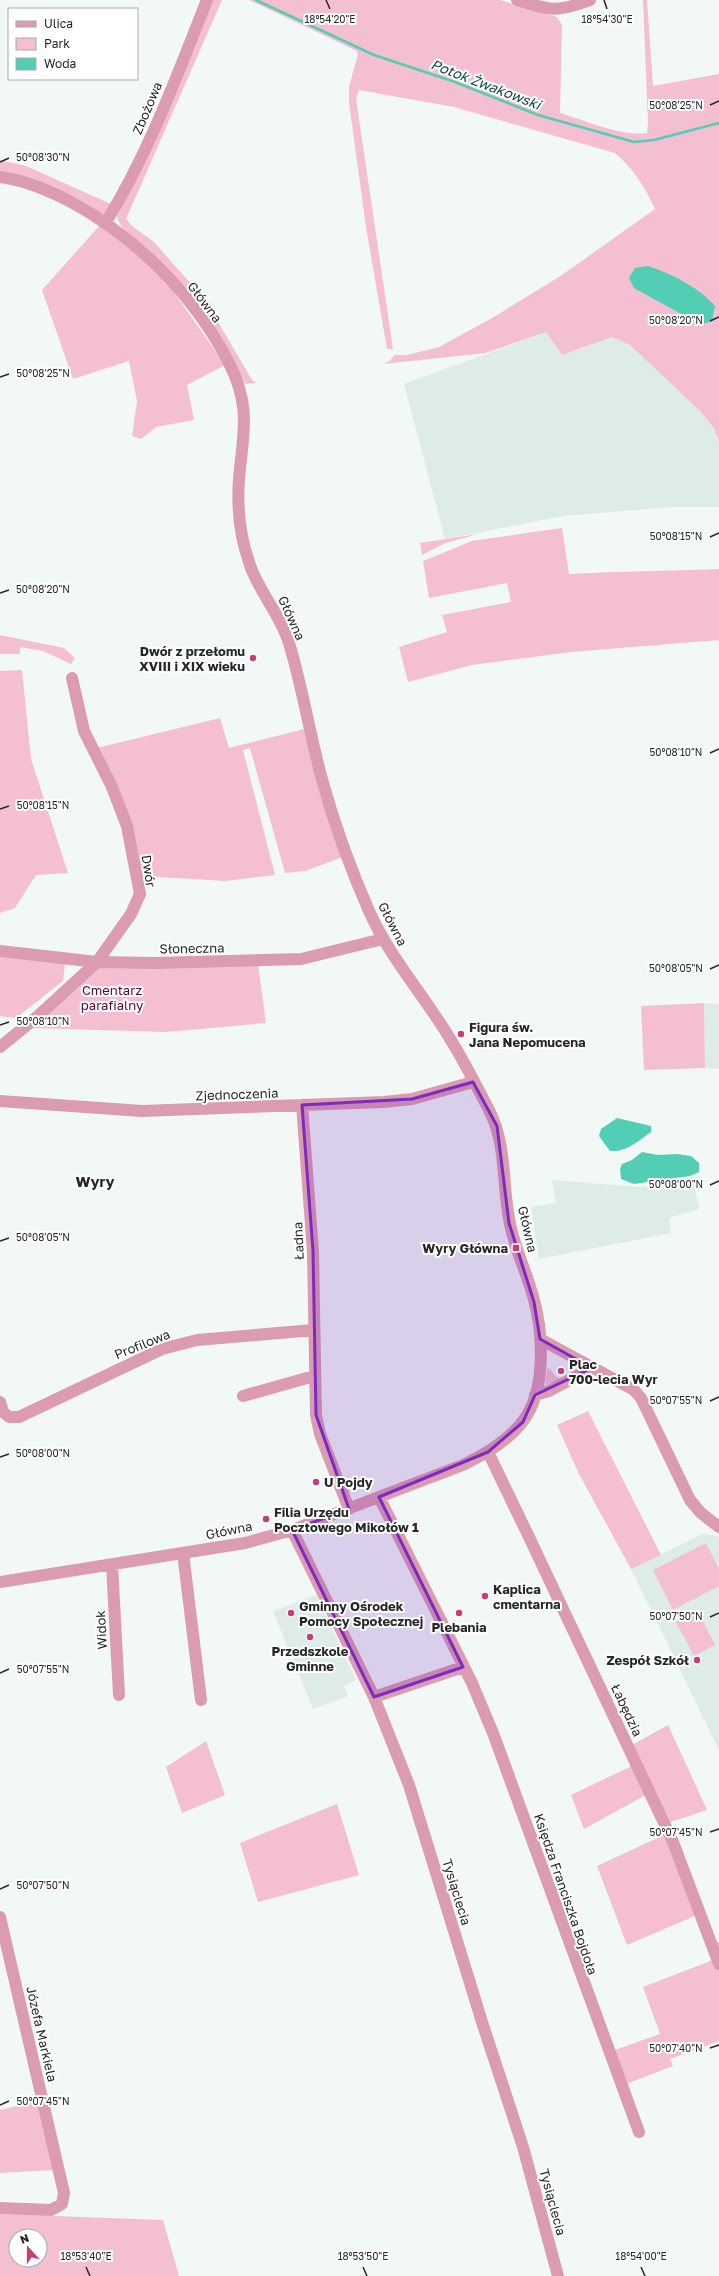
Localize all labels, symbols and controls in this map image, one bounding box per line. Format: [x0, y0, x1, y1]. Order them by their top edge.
legend [8, 8, 138, 80]
text: 18°54'20"E [305, 13, 355, 25]
text: 18°54'30"E [582, 13, 633, 25]
text: Ulica [44, 16, 73, 31]
text: Park [44, 36, 70, 51]
water label: Potok Żwakowski [429, 55, 545, 114]
text: Woda [44, 56, 76, 71]
street label: Zbożowa [129, 79, 165, 137]
text: 50°08'25"N [649, 99, 703, 111]
text: 50°08'30"N [16, 151, 70, 163]
street label: Główna [184, 278, 226, 326]
text: 50°08'20"N [649, 314, 703, 326]
text: 50°08'25"N [16, 367, 70, 379]
text: 50°08'15"N [650, 530, 702, 542]
text: 50°08'20"N [16, 583, 70, 595]
street label: Główna [275, 593, 309, 643]
place label: Dwór z przełomu XVIII i XIX wieku [139, 643, 245, 674]
marker: Dwór z przełomu XVIII i XIX wieku [248, 653, 258, 663]
text: 50°08'10"N [650, 746, 702, 758]
text: 50°08'15"N [17, 799, 69, 811]
street label: Dwór [139, 854, 159, 888]
street label: Główna [375, 899, 411, 949]
street label: Słoneczna [159, 939, 225, 957]
text: 50°08'05"N [649, 962, 703, 974]
park label: Cmentarz parafialny [81, 982, 144, 1013]
text: 50°08'10"N [17, 1015, 69, 1027]
place label: Figura św. Jana Nepomucena [469, 1019, 586, 1050]
marker: Figura św. Jana Nepomucena [456, 1029, 466, 1039]
street label: Zjednoczenia [195, 1085, 279, 1103]
district label: Wyry [75, 1172, 115, 1190]
text: 50°08'00"N [649, 1178, 703, 1190]
street label: Główna [515, 1204, 541, 1254]
street label: Ładna [289, 1221, 307, 1261]
text: 50°08'05"N [16, 1231, 70, 1243]
place label: Wyry Główna [422, 1240, 508, 1256]
marker: Wyry Główna [511, 1243, 521, 1253]
street label: Profilowa [112, 1326, 172, 1362]
place label: Plac 700-lecia Wyr [569, 1356, 658, 1387]
marker: Plac 700-lecia Wyr [556, 1366, 566, 1376]
text: 50°07'55"N [650, 1394, 702, 1406]
text: 50°08'00"N [16, 1447, 70, 1459]
place label: U Pojdy [324, 1474, 373, 1490]
marker: U Pojdy [311, 1477, 321, 1487]
place label: Filia Urzędu Pocztowego Mikołów 1 [274, 1504, 419, 1535]
marker: Filia Urzędu Pocztowego Mikołów 1 [261, 1514, 271, 1524]
street label: Główna [204, 1518, 254, 1542]
place label: Kaplica cmentarna [493, 1581, 561, 1612]
marker: Kaplica cmentarna [480, 1591, 490, 1601]
place label: Gminny Ośrodek Pomocy Społecznej [299, 1598, 423, 1629]
marker: Gminny Ośrodek Pomocy Społecznej [286, 1608, 296, 1618]
marker: Plebania [454, 1608, 464, 1618]
street label: Widok [92, 1609, 110, 1650]
text: 50°07'50"N [649, 1610, 703, 1622]
place label: Plebania [431, 1619, 487, 1635]
marker: Przedszkole Gminne [305, 1632, 315, 1642]
place label: Przedszkole Gminne [271, 1643, 349, 1674]
place label: Zespół Szkół [606, 1652, 689, 1668]
marker: Zespół Szkół [692, 1655, 702, 1665]
text: 50°07'55"N [17, 1663, 69, 1675]
street label: Łabędzia [608, 1681, 646, 1739]
street label: Księdza Franciszka Bojdoła [531, 1811, 601, 1977]
text: 50°07'45"N [650, 1826, 703, 1838]
street label: Tysiąclecia [439, 1857, 475, 1927]
text: 50°07'50"N [16, 1879, 70, 1891]
street label: Józefa Markiela [23, 1985, 61, 2083]
text: 50°07'40"N [649, 2042, 703, 2054]
text: 50°07'45"N [17, 2095, 70, 2107]
street label: Tysiąclecia [536, 2167, 570, 2237]
north arrow [8, 2228, 48, 2268]
text: N [18, 2231, 30, 2246]
text: 18°53'40"E [61, 2250, 112, 2262]
text: 18°53'50"E [338, 2250, 388, 2262]
text: 18°54'00"E [615, 2250, 667, 2262]

